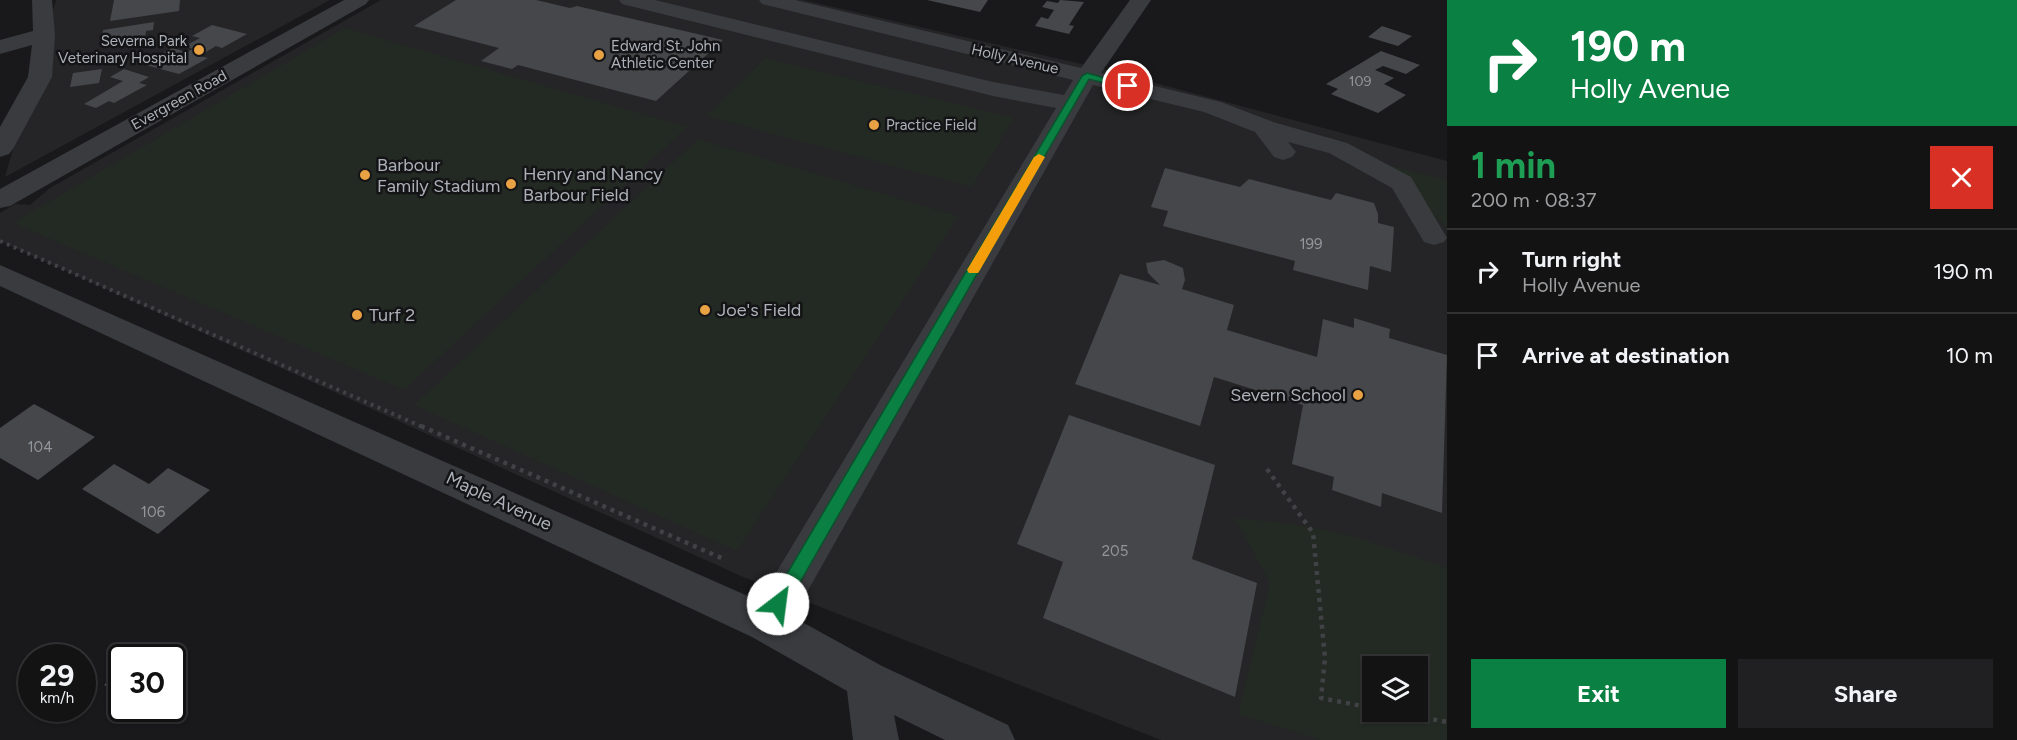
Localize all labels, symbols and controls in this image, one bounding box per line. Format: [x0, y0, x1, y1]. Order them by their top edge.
text: 190 m [1570, 21, 1686, 72]
icon: right [1471, 24, 1549, 102]
place label: Severna Park Veterinary Hospital [58, 32, 188, 67]
place label: Edward St. John Athletic Center [611, 37, 720, 72]
street label: Holly Avenue [970, 40, 1060, 78]
marker: Severna Park Veterinary Hospital [192, 43, 206, 57]
marker: Edward St. John Athletic Center [592, 48, 606, 62]
pin [1102, 60, 1153, 111]
street label: Evergreen Road [128, 66, 230, 134]
icon: arrive [1111, 69, 1144, 102]
text: Holly Avenue [1570, 72, 1730, 105]
house number: 109 [1349, 73, 1371, 90]
place label: Practice Field [886, 116, 977, 134]
marker: Practice Field [867, 118, 881, 132]
text: 1 min [1471, 144, 1556, 187]
button: close [1930, 146, 1993, 209]
place label: Barbour Family Stadium [377, 154, 500, 197]
place label: Henry and Nancy Barbour Field [523, 163, 663, 206]
marker: Barbour Family Stadium [358, 168, 372, 182]
marker: Henry and Nancy Barbour Field [504, 177, 518, 191]
text: 200 m · 08:37 [1471, 188, 1597, 212]
house number: 199 [1299, 235, 1323, 253]
text: Turn right [1522, 246, 1621, 273]
icon: right [1471, 255, 1504, 288]
text: 190 m [1933, 258, 1993, 285]
text: Holly Avenue [1522, 273, 1641, 297]
place label: Joe's Field [717, 299, 801, 321]
marker: Joe's Field [698, 303, 712, 317]
place label: Turf 2 [369, 304, 415, 326]
marker: Turf 2 [350, 308, 364, 322]
icon: arrive [1471, 339, 1504, 372]
text: Arrive at destination [1522, 342, 1730, 369]
text: 10 m [1946, 342, 1993, 369]
place label: Severn School [1230, 384, 1346, 406]
marker: Severn School [1351, 388, 1365, 402]
house number: 104 [27, 438, 53, 456]
street label: Maple Avenue [443, 467, 556, 535]
house number: 106 [141, 503, 166, 521]
house number: 205 [1102, 542, 1128, 560]
position arrow [746, 572, 810, 636]
speed limit sign: 30 [108, 644, 186, 722]
map controls [1362, 656, 1428, 722]
button: layers [1362, 656, 1428, 722]
text: 29 [40, 657, 74, 694]
button: Exit [1471, 659, 1726, 728]
button: Share [1738, 659, 1993, 728]
text: km/h [40, 689, 74, 707]

